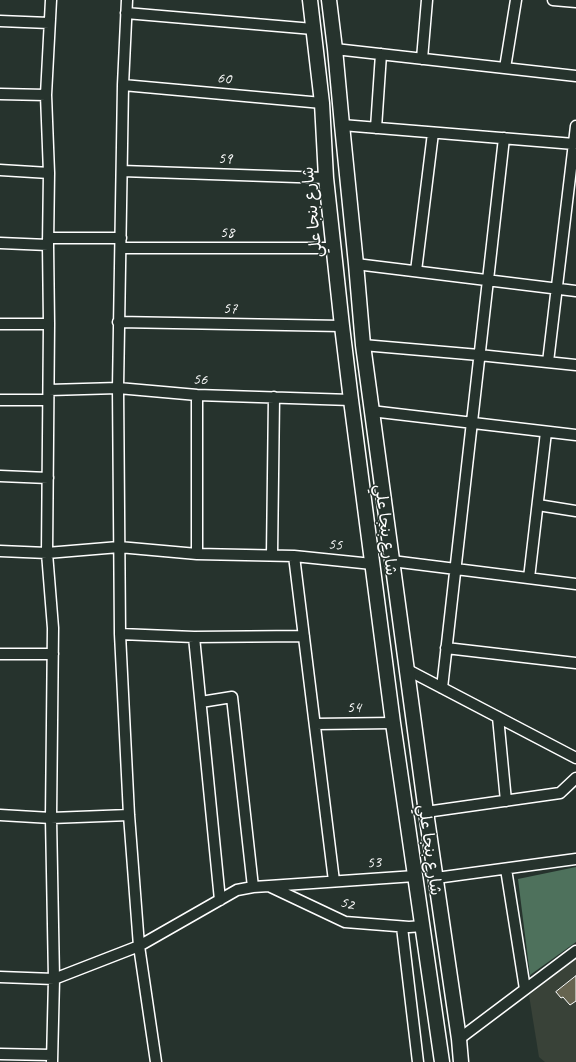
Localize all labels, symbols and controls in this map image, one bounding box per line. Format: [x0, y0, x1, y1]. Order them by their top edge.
street label: 60 [216, 69, 232, 89]
street label: 59 [217, 149, 233, 169]
street label: شارع بنجا علي [299, 165, 327, 259]
street label: 58 [220, 223, 234, 243]
street label: 57 [223, 299, 237, 319]
street label: 56 [192, 370, 208, 390]
street label: شارع بنجا علي [370, 483, 400, 577]
street label: 55 [327, 535, 343, 555]
street label: 54 [347, 698, 361, 718]
street label: شارع بنجا علي [413, 803, 445, 897]
street label: 53 [366, 853, 382, 873]
street label: 52 [337, 893, 357, 915]

